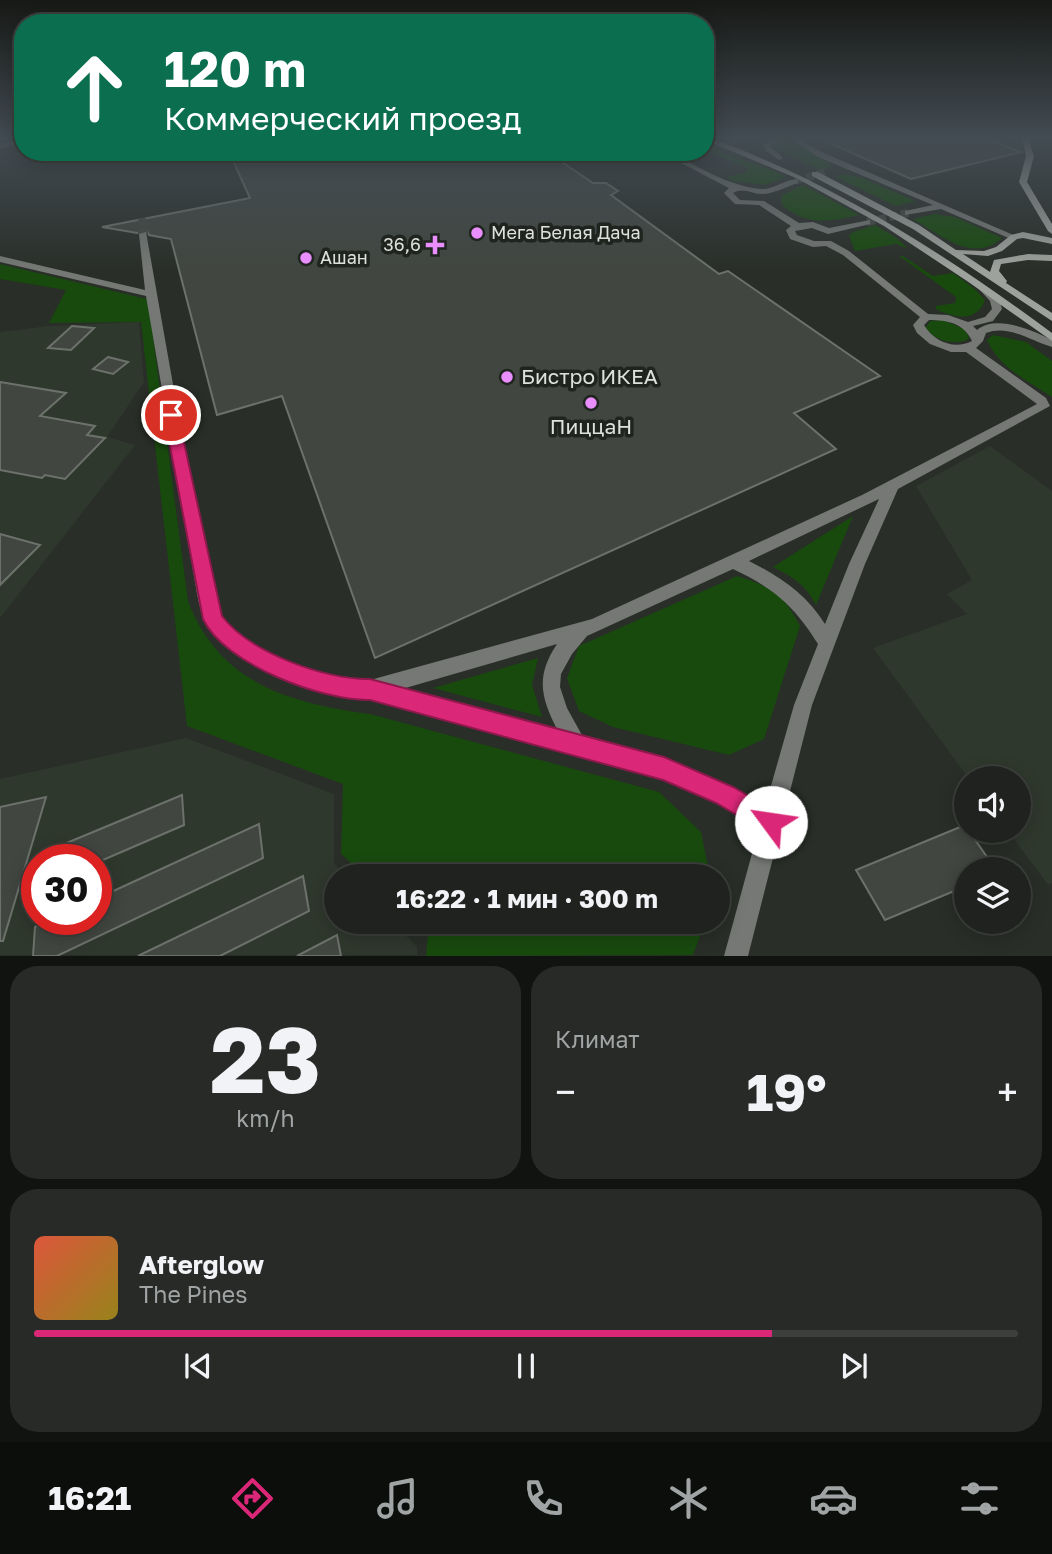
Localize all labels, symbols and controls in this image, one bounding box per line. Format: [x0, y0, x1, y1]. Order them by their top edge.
text: 120 m [164, 39, 306, 98]
icon: ahead [49, 42, 140, 133]
text: Коммерческий проезд [164, 99, 521, 137]
place label: Мега Белая Дача [491, 221, 641, 243]
marker: Мега Белая Дача [469, 225, 485, 241]
place label: 36,6 [383, 233, 421, 255]
marker: 36,6 [427, 237, 443, 253]
place label: Ашан [320, 246, 368, 268]
marker: Ашан [298, 250, 314, 266]
place label: Бистро ИКЕА [521, 363, 658, 389]
marker: Бистро ИКЕА [499, 369, 515, 385]
pin [141, 385, 201, 445]
marker: ПиццаН [583, 395, 599, 411]
icon: arrive [152, 396, 190, 434]
place label: ПиццаН [550, 413, 632, 439]
map controls [954, 766, 1031, 934]
button: sound [954, 766, 1031, 843]
position arrow [734, 785, 808, 859]
speed limit sign: 30 [21, 844, 112, 935]
button: layers [954, 857, 1031, 934]
text: 16:22 · 1 мин · 300 m [396, 883, 658, 914]
text: 23 [210, 1004, 321, 1113]
text: Климат [555, 1025, 640, 1053]
text: 19° [746, 1060, 827, 1122]
text: − [555, 1069, 576, 1114]
text: + [997, 1069, 1018, 1114]
text: km/h [236, 1104, 295, 1132]
text: Afterglow [139, 1249, 264, 1280]
text: The Pines [139, 1280, 247, 1308]
icon: previous [179, 1347, 217, 1385]
icon: pause [507, 1347, 545, 1385]
icon: next [835, 1347, 873, 1385]
icon: directions [228, 1474, 277, 1523]
icon: music [373, 1474, 422, 1523]
icon: phone [519, 1474, 568, 1523]
icon: climate [664, 1474, 713, 1523]
icon: car [809, 1474, 858, 1523]
icon: filters [955, 1474, 1004, 1523]
text: 16:21 [48, 1479, 131, 1517]

